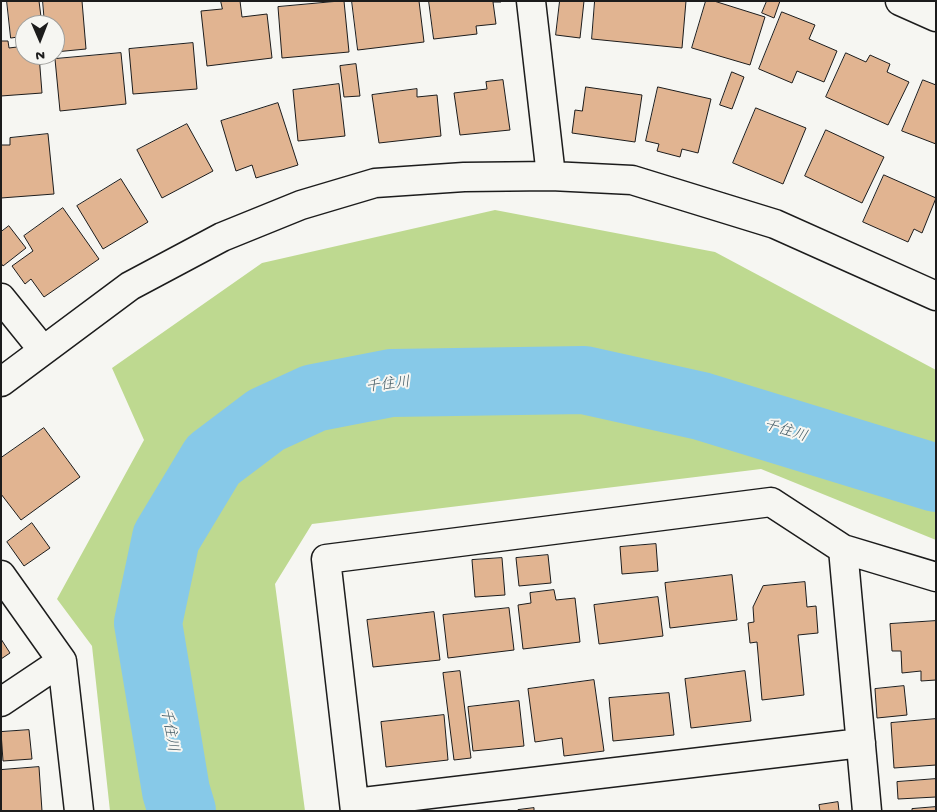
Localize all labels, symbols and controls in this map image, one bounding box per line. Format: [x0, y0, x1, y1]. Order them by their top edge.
north arrow [15, 15, 65, 65]
text: N [36, 46, 45, 63]
water label: 千住川 [365, 374, 411, 398]
water label: 千住川 [761, 417, 809, 447]
water label: 千住川 [155, 706, 181, 754]

